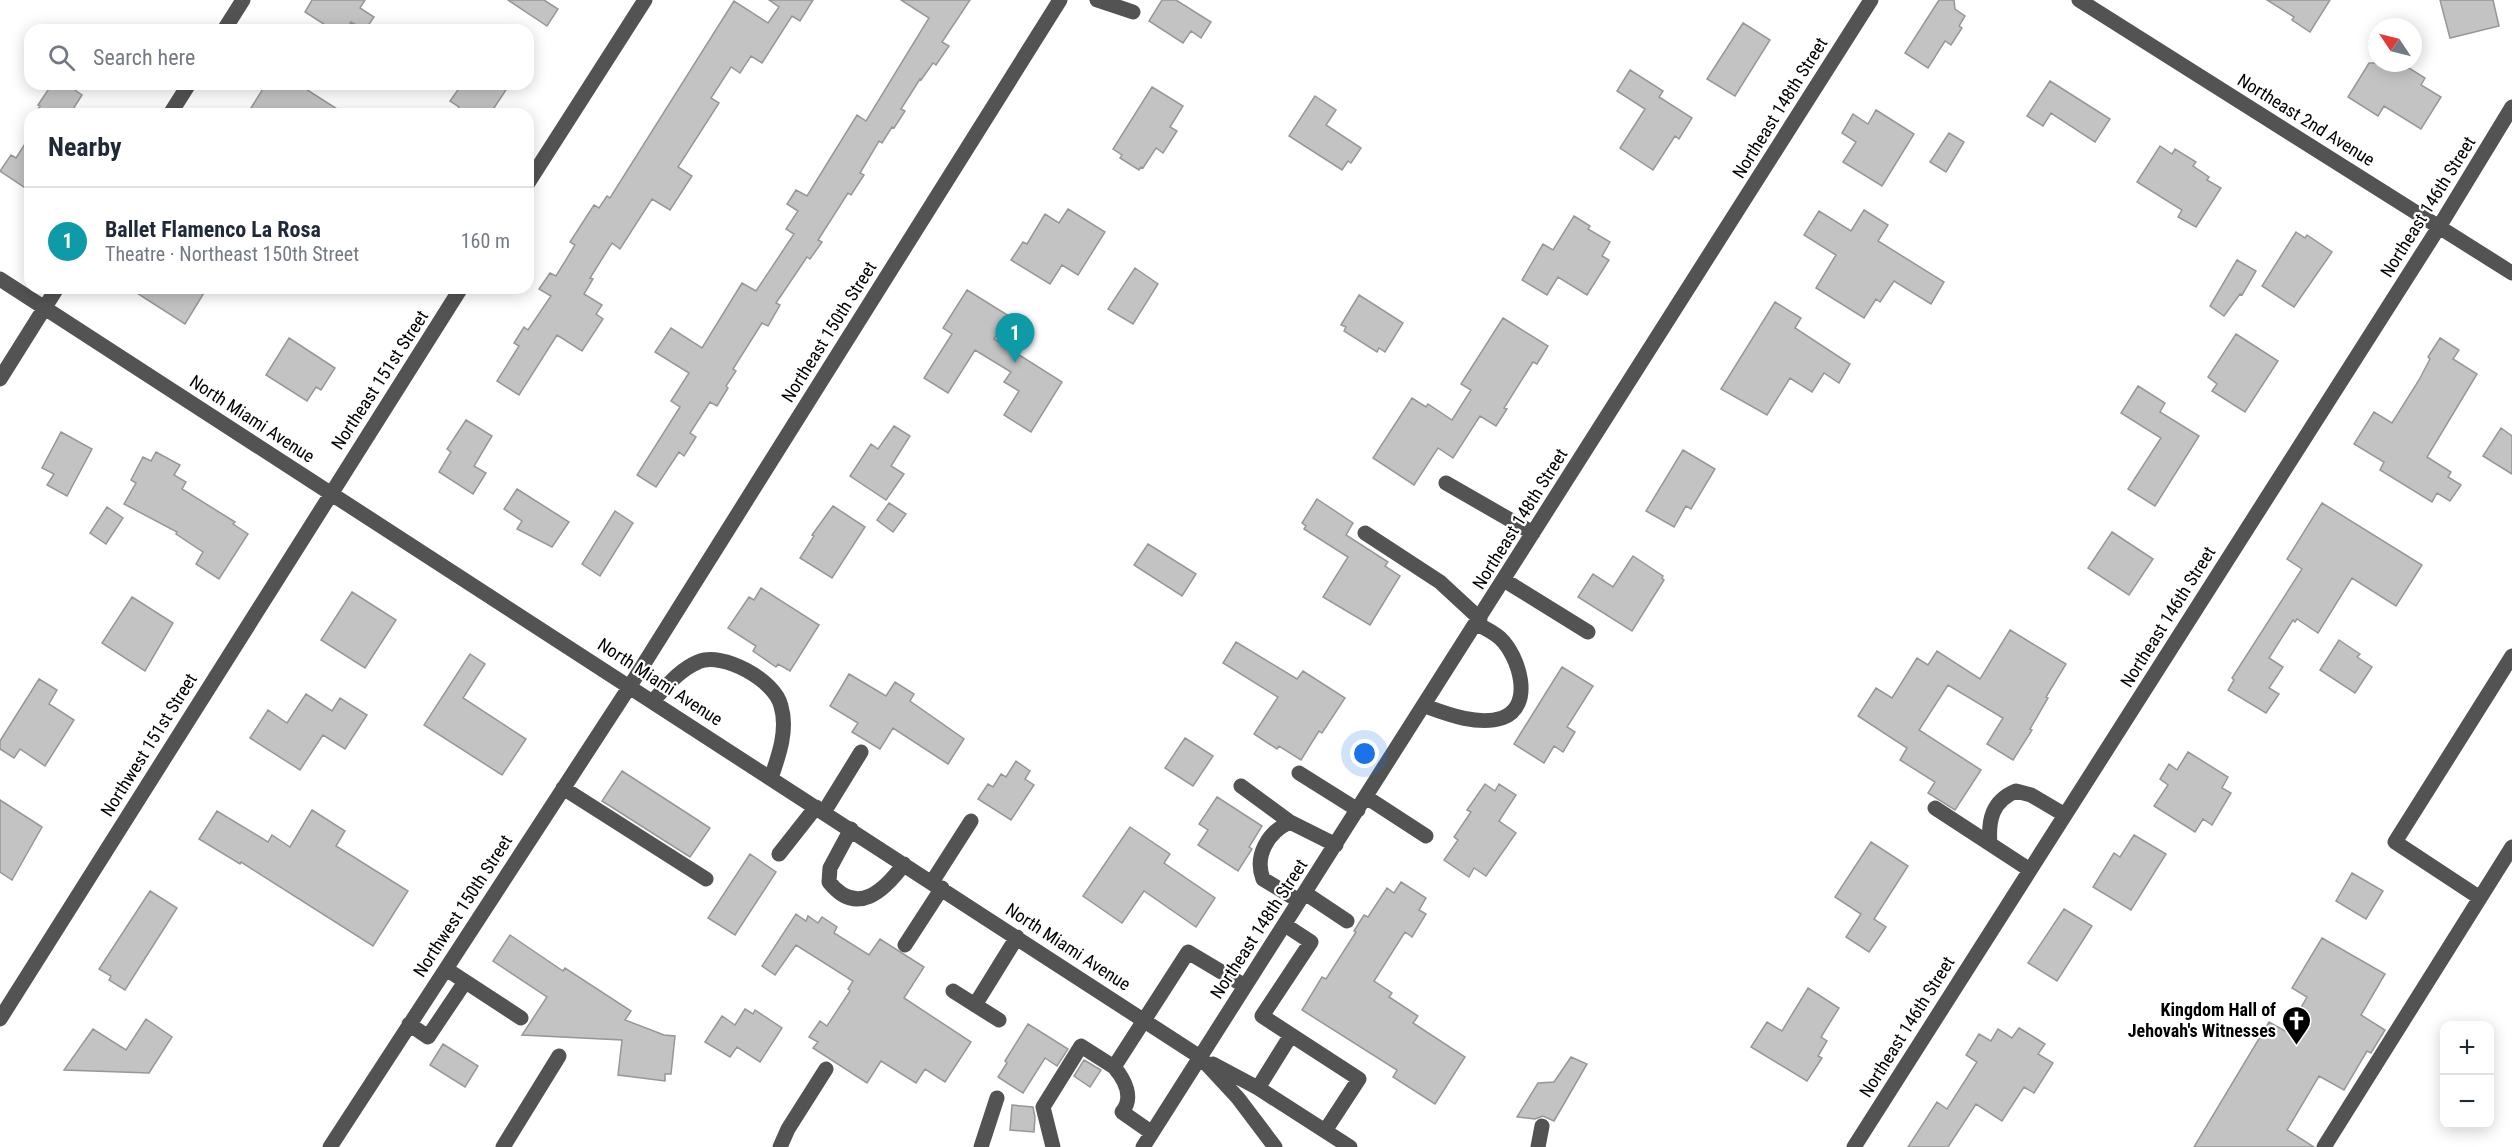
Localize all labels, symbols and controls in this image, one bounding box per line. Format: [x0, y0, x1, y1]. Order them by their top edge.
north arrow [2368, 18, 2422, 72]
search box [24, 24, 534, 90]
street label: Northeast 148th Street [1728, 34, 1831, 182]
icon: search [45, 41, 78, 74]
text: Search here [93, 45, 195, 70]
street label: Northeast 2nd Avenue [2234, 69, 2379, 170]
text: Nearby [48, 132, 122, 162]
street label: Northeast 146th Street [2376, 133, 2479, 281]
text: Ballet Flamenco La Rosa [105, 217, 321, 242]
text: 1 [62, 229, 73, 253]
text: 160 m [461, 229, 510, 253]
text: Theatre · Northeast 150th Street [105, 242, 359, 266]
street label: Northeast 150th Street [777, 258, 880, 406]
street label: Northeast 151st Street [327, 306, 432, 453]
pin: 1 [996, 314, 1034, 363]
street label: North Miami Avenue [186, 370, 318, 467]
street label: Northeast 148th Street [1468, 445, 1571, 593]
street label: Northeast 146th Street [2116, 543, 2219, 691]
street label: North Miami Avenue [594, 633, 726, 730]
street label: Northwest 151st Street [96, 669, 201, 820]
your location [1350, 739, 1379, 768]
street label: Northwest 150th Street [409, 831, 516, 981]
street label: Northeast 148th Street [1206, 855, 1311, 1002]
street label: North Miami Avenue [1002, 898, 1134, 995]
street label: Northeast 146th Street [1855, 953, 1958, 1101]
place label: Kingdom Hall of Jehovah's Witnesses [2128, 999, 2276, 1041]
church icon: Kingdom Hall of Jehovah's Witnesses [2281, 1004, 2313, 1046]
map controls [2440, 1021, 2494, 1129]
button: + [2440, 1021, 2494, 1075]
button: − [2440, 1075, 2494, 1129]

